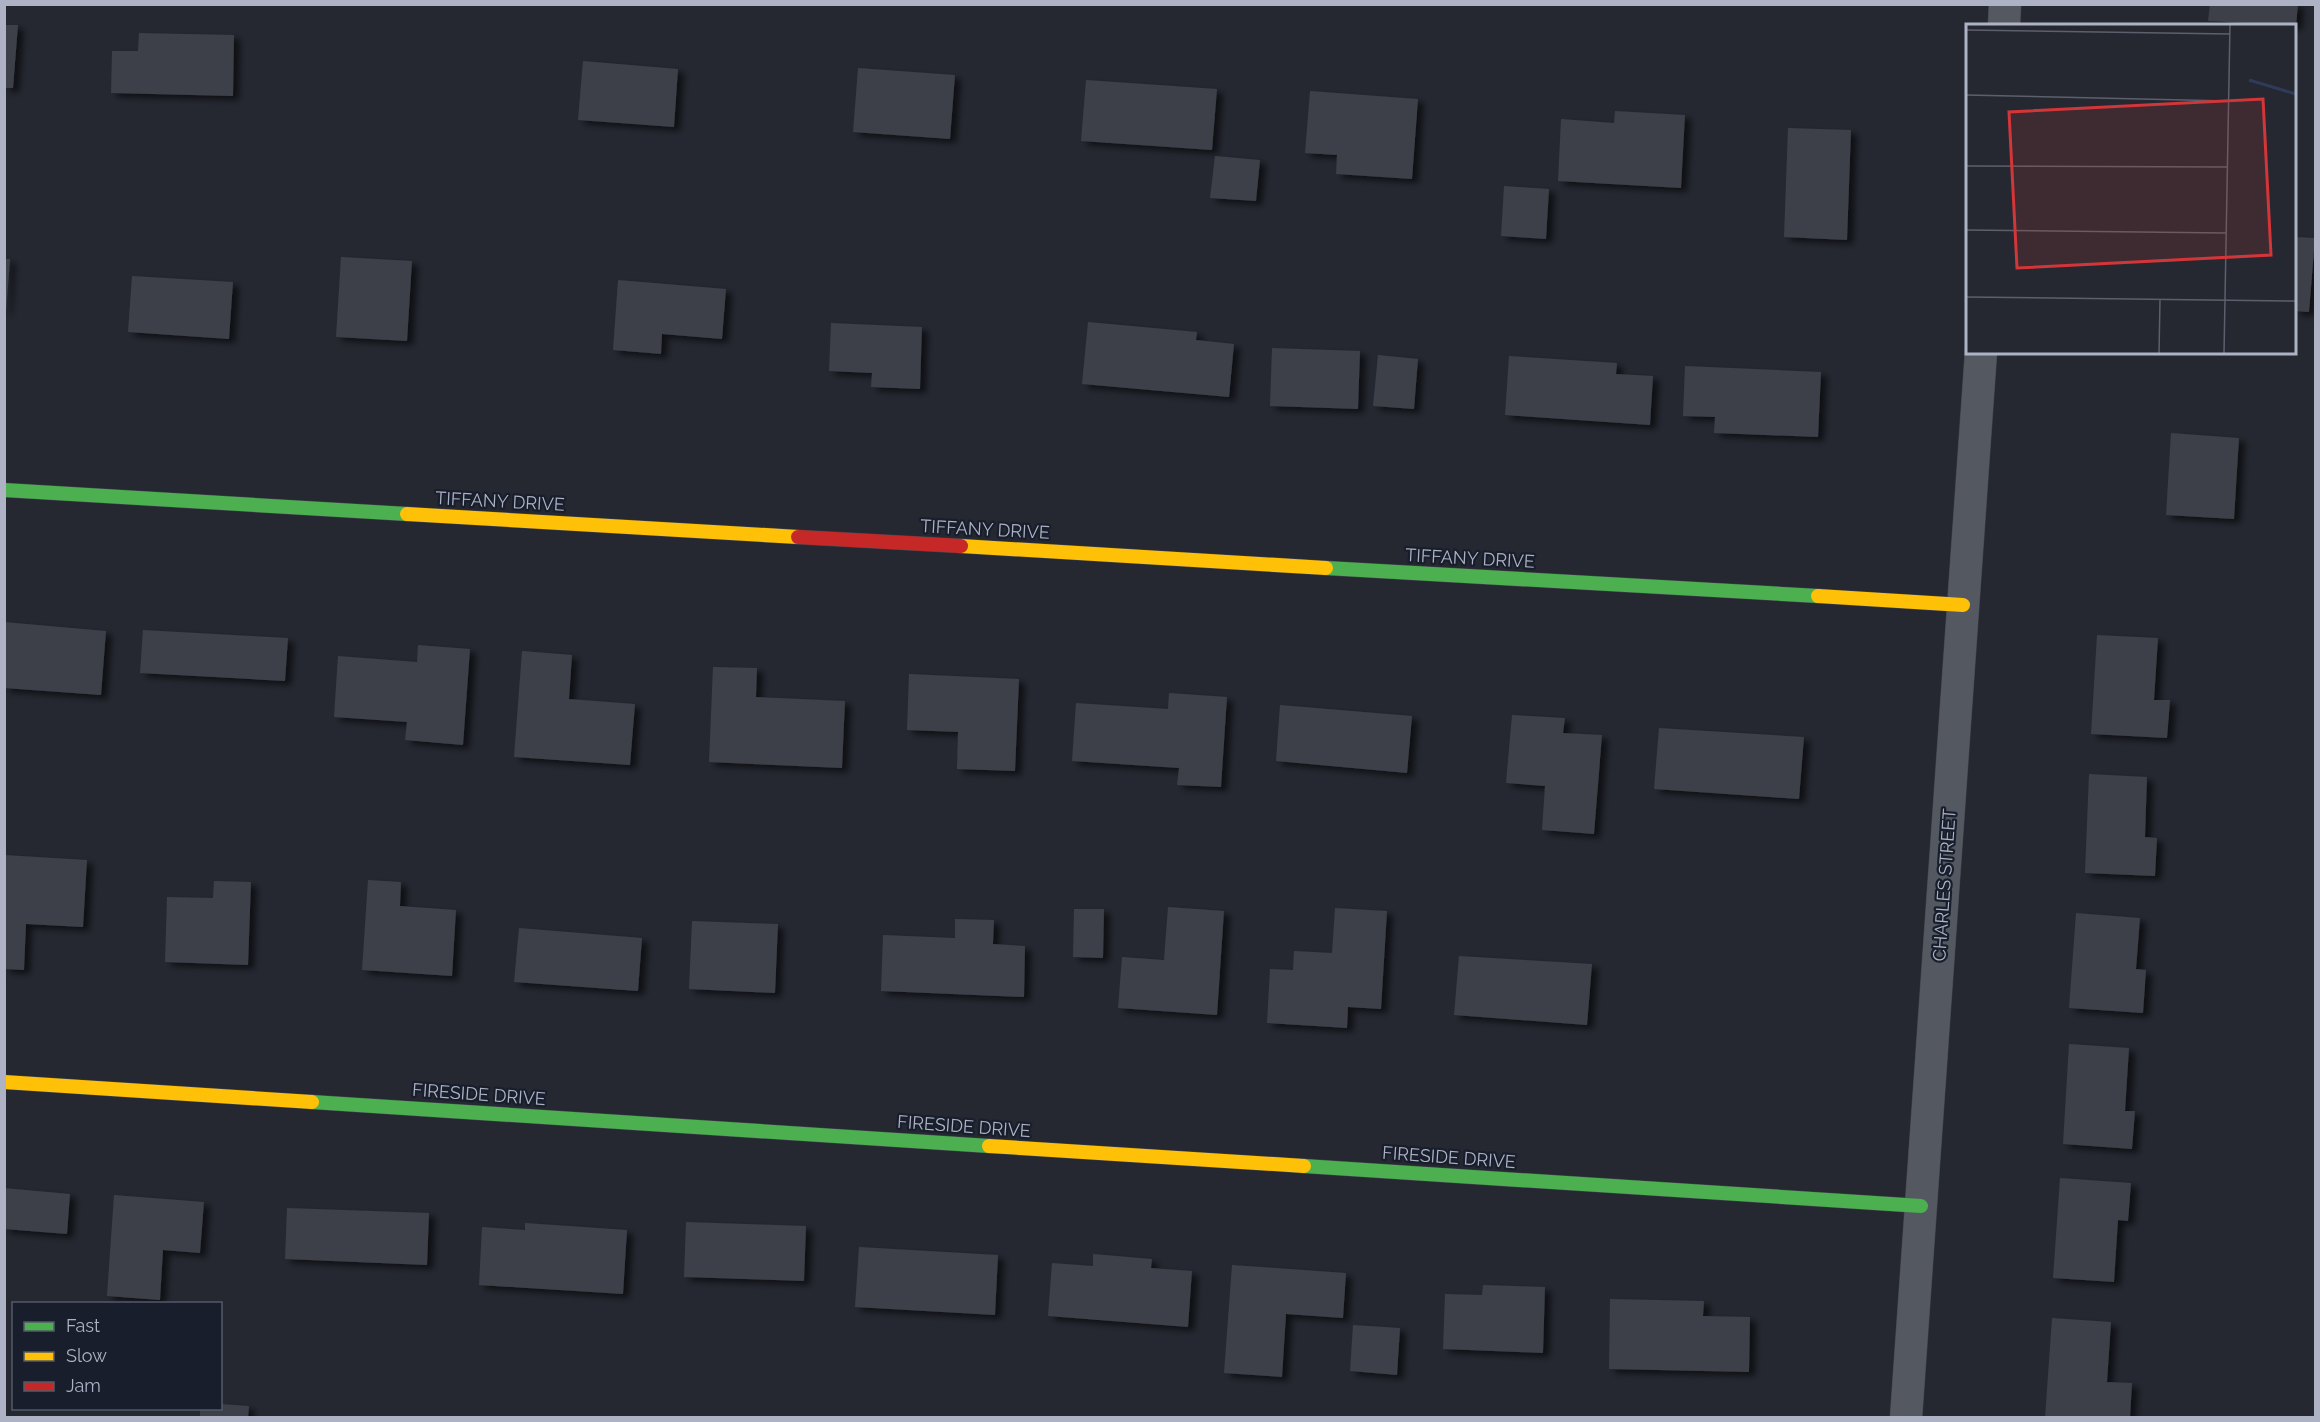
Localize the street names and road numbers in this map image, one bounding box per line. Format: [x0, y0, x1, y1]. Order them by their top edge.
street label: TIFFANY DRIVE [435, 487, 565, 515]
street label: TIFFANY DRIVE [920, 515, 1050, 543]
street label: TIFFANY DRIVE [1405, 544, 1535, 572]
street label: CHARLES STREET [1928, 808, 1960, 962]
street label: FIRESIDE DRIVE [412, 1079, 546, 1109]
street label: FIRESIDE DRIVE [897, 1111, 1031, 1141]
street label: FIRESIDE DRIVE [1382, 1142, 1516, 1172]

